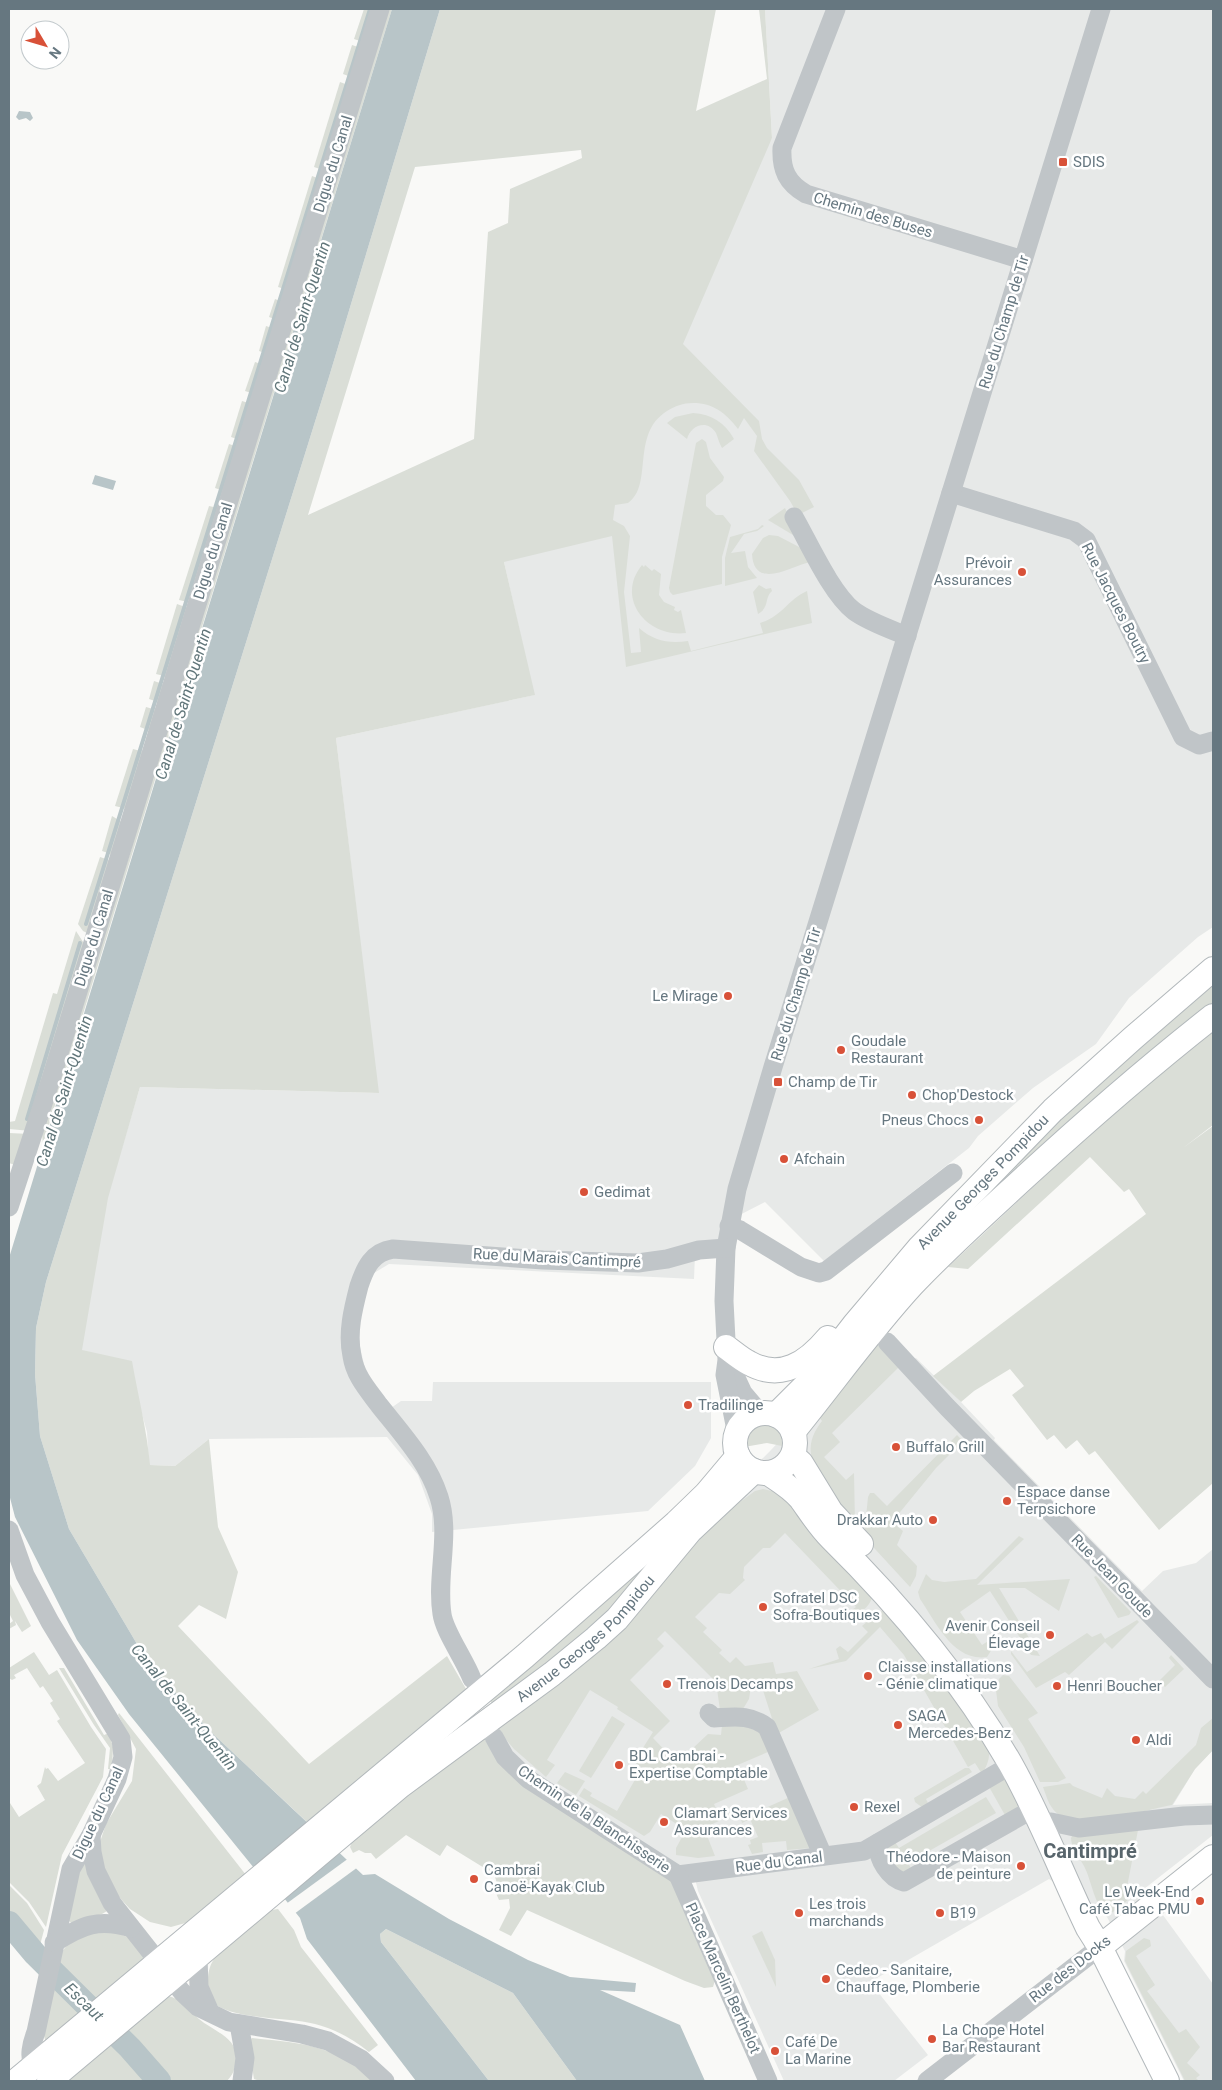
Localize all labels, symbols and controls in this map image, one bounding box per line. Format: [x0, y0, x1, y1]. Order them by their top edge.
north arrow [20, 20, 70, 70]
text: N [46, 44, 65, 62]
street label: Digue du Canal [310, 113, 356, 215]
place label: SDIS [1073, 153, 1105, 171]
marker: SDIS [1057, 156, 1069, 168]
street label: Chemin des Buses [811, 188, 935, 242]
water label: Canal de Saint-Quentin [270, 239, 334, 395]
street label: Rue du Champ de Tir [975, 253, 1033, 391]
street label: Digue du Canal [190, 500, 236, 602]
street label: Rue Jacques Boutry [1078, 540, 1154, 666]
place label: Prévoir Assurances [934, 554, 1012, 589]
marker: Prévoir Assurances [1016, 566, 1028, 578]
water label: Canal de Saint-Quentin [151, 626, 215, 782]
street label: Digue du Canal [71, 887, 117, 989]
street label: Rue du Champ de Tir [767, 925, 825, 1063]
place label: Le Mirage [652, 987, 718, 1005]
marker: Le Mirage [722, 990, 734, 1002]
water label: Canal de Saint-Quentin [32, 1013, 96, 1169]
place label: Goudale Restaurant [851, 1032, 924, 1067]
marker: Goudale Restaurant [835, 1044, 847, 1056]
place label: Champ de Tir [788, 1073, 877, 1091]
marker: Champ de Tir [772, 1076, 784, 1088]
place label: Chop'Destock [922, 1086, 1014, 1104]
marker: Chop'Destock [906, 1089, 918, 1101]
place label: Pneus Chocs [881, 1111, 969, 1129]
street label: Avenue Georges Pompidou [914, 1111, 1053, 1253]
marker: Pneus Chocs [973, 1114, 985, 1126]
place label: Afchain [794, 1150, 845, 1168]
marker: Afchain [778, 1153, 790, 1165]
place label: Gedimat [594, 1183, 651, 1201]
marker: Gedimat [578, 1186, 590, 1198]
street label: Rue du Marais Cantimpré [473, 1245, 641, 1271]
place label: Tradilinge [698, 1396, 763, 1414]
marker: Tradilinge [682, 1399, 694, 1411]
place label: Buffalo Grill [906, 1438, 984, 1456]
marker: Buffalo Grill [890, 1441, 902, 1453]
place label: Espace danse Terpsichore [1017, 1483, 1110, 1518]
marker: Espace danse Terpsichore [1001, 1495, 1013, 1507]
place label: Drakkar Auto [837, 1511, 923, 1529]
marker: Drakkar Auto [927, 1514, 939, 1526]
street label: Rue Jean Goude [1068, 1531, 1156, 1621]
street label: Avenue Georges Pompidou [513, 1572, 658, 1706]
place label: Sofratel DSC Sofra-Boutiques [773, 1589, 880, 1624]
marker: Sofratel DSC Sofra-Boutiques [757, 1601, 769, 1613]
place label: Avenir Conseil Élevage [945, 1617, 1040, 1652]
marker: Avenir Conseil Élevage [1044, 1629, 1056, 1641]
water label: Canal de Saint-Quentin [127, 1640, 241, 1774]
place label: Claisse installations - Génie climatique [878, 1658, 1012, 1693]
marker: Claisse installations - Génie climatique [862, 1670, 874, 1682]
place label: Trenois Decamps [677, 1675, 793, 1693]
place label: Henri Boucher [1067, 1677, 1162, 1695]
marker: Trenois Decamps [661, 1678, 673, 1690]
marker: Henri Boucher [1051, 1680, 1063, 1692]
place label: SAGA Mercedes-Benz [908, 1707, 1011, 1742]
marker: SAGA Mercedes-Benz [892, 1719, 904, 1731]
place label: Aldi [1146, 1731, 1172, 1749]
marker: Aldi [1130, 1734, 1142, 1746]
place label: BDL Cambrai - Expertise Comptable [629, 1747, 768, 1782]
marker: BDL Cambrai - Expertise Comptable [613, 1759, 625, 1771]
street label: Chemin de la Blanchisserie [514, 1761, 674, 1877]
street label: Digue du Canal [69, 1764, 127, 1862]
place label: Rexel [864, 1798, 900, 1816]
marker: Rexel [848, 1801, 860, 1813]
place label: Clamart Services Assurances [674, 1804, 788, 1839]
marker: Clamart Services Assurances [658, 1816, 670, 1828]
district label: Cantimpré [1043, 1839, 1137, 1863]
street label: Rue du Canal [734, 1848, 824, 1876]
place label: Théodore - Maison de peinture [886, 1848, 1011, 1883]
marker: Théodore - Maison de peinture [1015, 1860, 1027, 1872]
place label: Cambrai Canoë-Kayak Club [484, 1861, 605, 1896]
marker: Cambrai Canoë-Kayak Club [468, 1873, 480, 1885]
place label: Le Week-End Café Tabac PMU [1079, 1883, 1190, 1918]
place label: Les trois marchands [809, 1895, 884, 1930]
marker: Le Week-End Café Tabac PMU [1194, 1895, 1206, 1907]
street label: Place Marcelin Berthelot [682, 1900, 764, 2056]
place label: B19 [950, 1904, 976, 1922]
marker: Les trois marchands [793, 1907, 805, 1919]
marker: B19 [934, 1907, 946, 1919]
street label: Rue des Docks [1026, 1932, 1114, 2006]
place label: Cedeo - Sanitaire, Chauffage, Plomberie [836, 1961, 980, 1996]
marker: Cedeo - Sanitaire, Chauffage, Plomberie [820, 1973, 832, 1985]
water label: Escaut [60, 1979, 108, 2026]
place label: La Chope Hotel Bar Restaurant [942, 2021, 1044, 2056]
place label: Café De La Marine [785, 2033, 851, 2068]
marker: La Chope Hotel Bar Restaurant [926, 2033, 938, 2045]
marker: Café De La Marine [769, 2045, 781, 2057]

